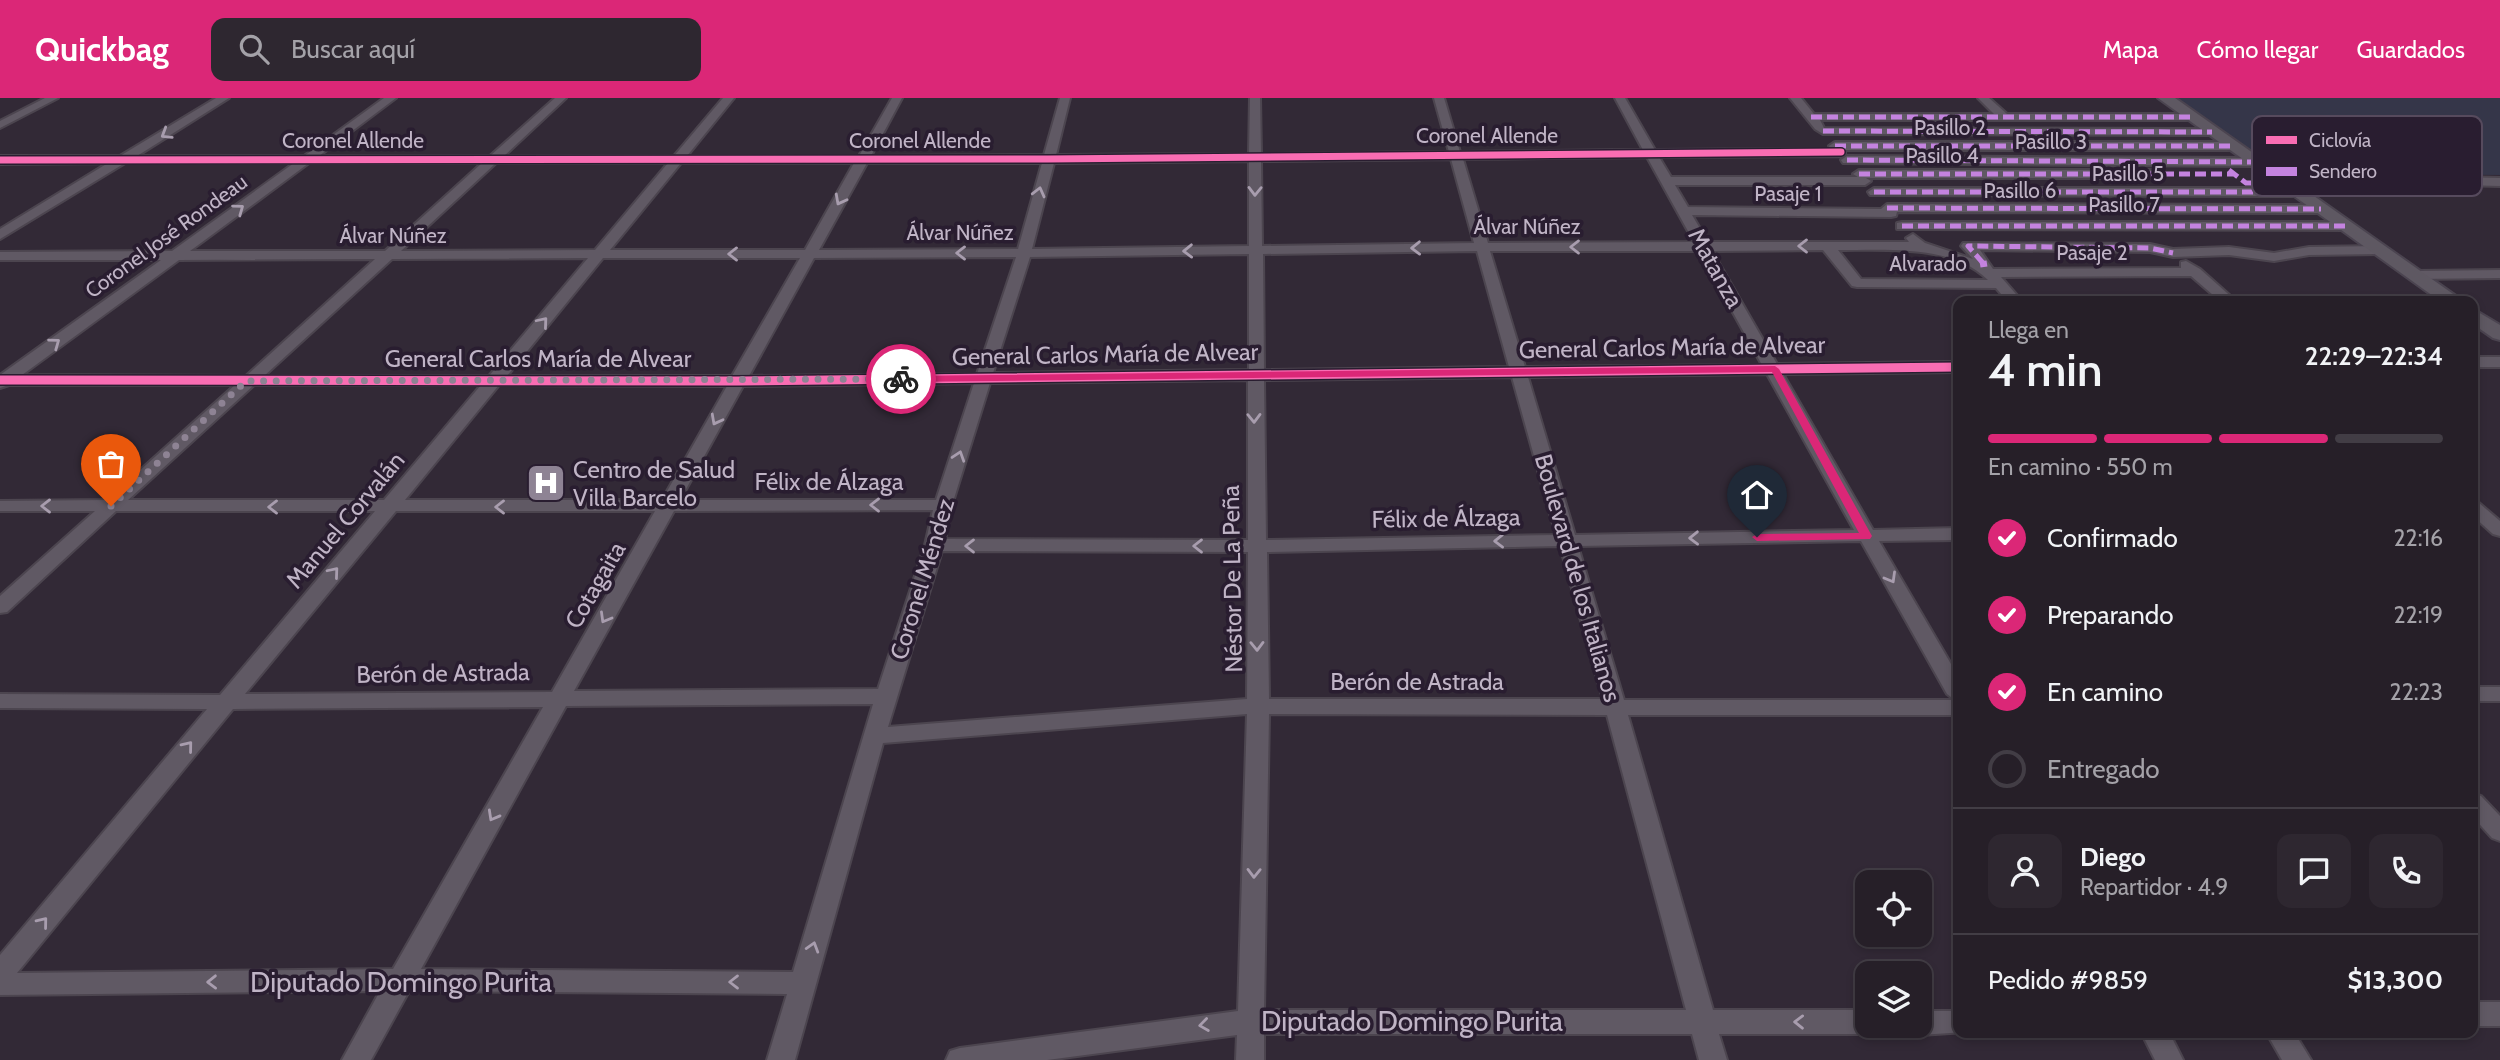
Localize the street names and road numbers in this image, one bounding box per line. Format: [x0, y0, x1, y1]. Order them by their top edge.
street label: Pasillo 2 [1914, 115, 1986, 140]
street label: Coronel Allende [1416, 123, 1558, 148]
street label: Coronel Allende [282, 128, 424, 153]
street label: Coronel Allende [849, 128, 991, 153]
street label: Pasillo 3 [2015, 129, 2087, 154]
street label: Pasillo 4 [1905, 143, 1979, 168]
street label: Pasillo 5 [2092, 161, 2164, 186]
street label: Coronel José Rondeau [80, 169, 252, 303]
street label: Pasillo 6 [1984, 178, 2057, 203]
street label: Pasaje 1 [1754, 181, 1822, 207]
street label: Pasillo 7 [2088, 192, 2160, 217]
street label: Álvar Núñez [1473, 214, 1581, 239]
street label: Álvar Núñez [906, 220, 1014, 245]
street label: Álvar Núñez [339, 223, 447, 248]
street label: Matanza [1682, 223, 1750, 313]
street label: Pasaje 2 [2056, 240, 2128, 266]
street label: Alvarado [1889, 251, 1967, 276]
street label: General Carlos María de Alvear [1519, 330, 1826, 364]
street label: General Carlos María de Alvear [952, 337, 1259, 371]
street label: General Carlos María de Alvear [385, 344, 692, 373]
street label: Manuel Corvalán [280, 446, 410, 594]
street label: Boulevard de los Italianos [1529, 451, 1627, 705]
street label: Félix de Álzaga [755, 467, 904, 496]
street label: Néstor De La Peña [1216, 485, 1248, 673]
street label: Coronel Méndez [884, 495, 960, 663]
street label: Félix de Álzaga [1371, 502, 1521, 534]
street label: Cotagaita [559, 536, 632, 634]
street label: Berón de Astrada [356, 657, 530, 689]
street label: Berón de Astrada [1330, 667, 1504, 696]
street label: Diputado Domingo Purita [250, 965, 553, 999]
street label: Diputado Domingo Purita [1261, 1004, 1564, 1038]

